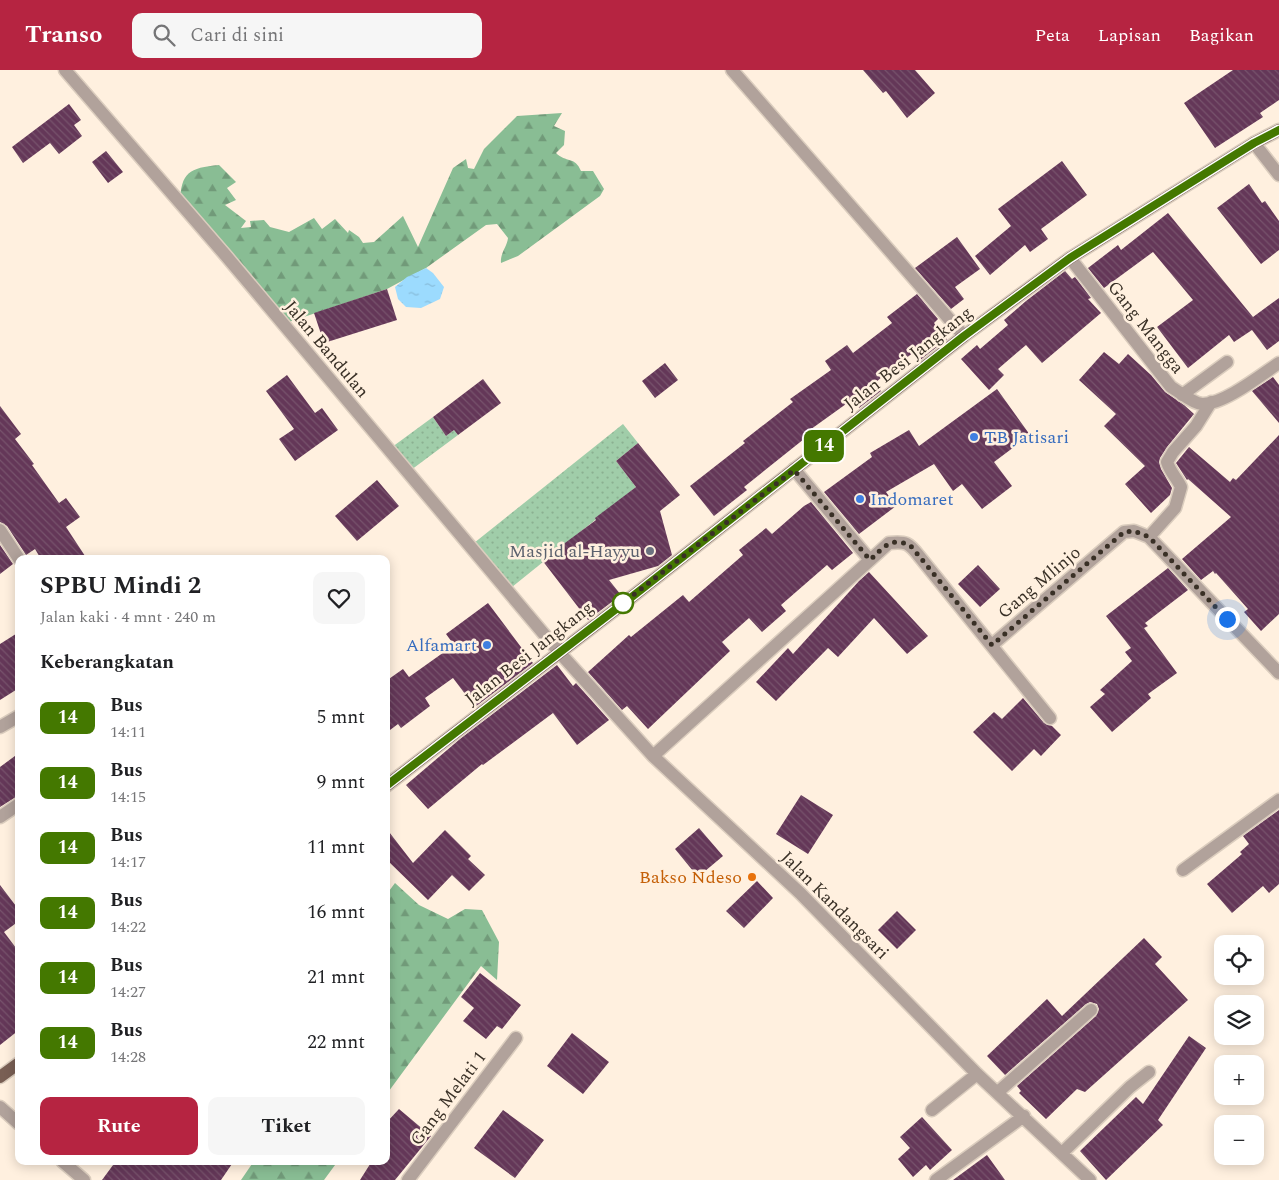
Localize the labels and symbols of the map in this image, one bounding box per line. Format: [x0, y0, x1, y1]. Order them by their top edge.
street label: Gang Mangga [1101, 275, 1191, 380]
street label: Jalan Bandulan [278, 295, 376, 404]
street label: Jalan Besi Jangkang [838, 299, 978, 417]
place label: TB Jatisari [984, 424, 1069, 451]
line badge: 14 [802, 430, 846, 462]
marker: TB Jatisari [968, 431, 980, 443]
place label: Indomaret [870, 486, 954, 513]
marker: Indomaret [854, 493, 866, 505]
place label: Masjid al-Hayyu [509, 538, 640, 565]
street label: Gang Mlinjo [992, 539, 1087, 625]
marker: Masjid al-Hayyu [644, 545, 656, 557]
unlabelled marker [612, 592, 634, 614]
street label: Jalan Besi Jangkang [459, 594, 599, 712]
your location [1215, 607, 1240, 632]
place label: Alfamart [406, 632, 477, 659]
marker: Alfamart [481, 639, 493, 651]
street label: Jalan Kandangsari [774, 845, 895, 966]
place label: Bakso Ndeso [639, 864, 742, 891]
marker: Bakso Ndeso [746, 871, 758, 883]
street label: Gang Melati 1 [404, 1045, 493, 1152]

